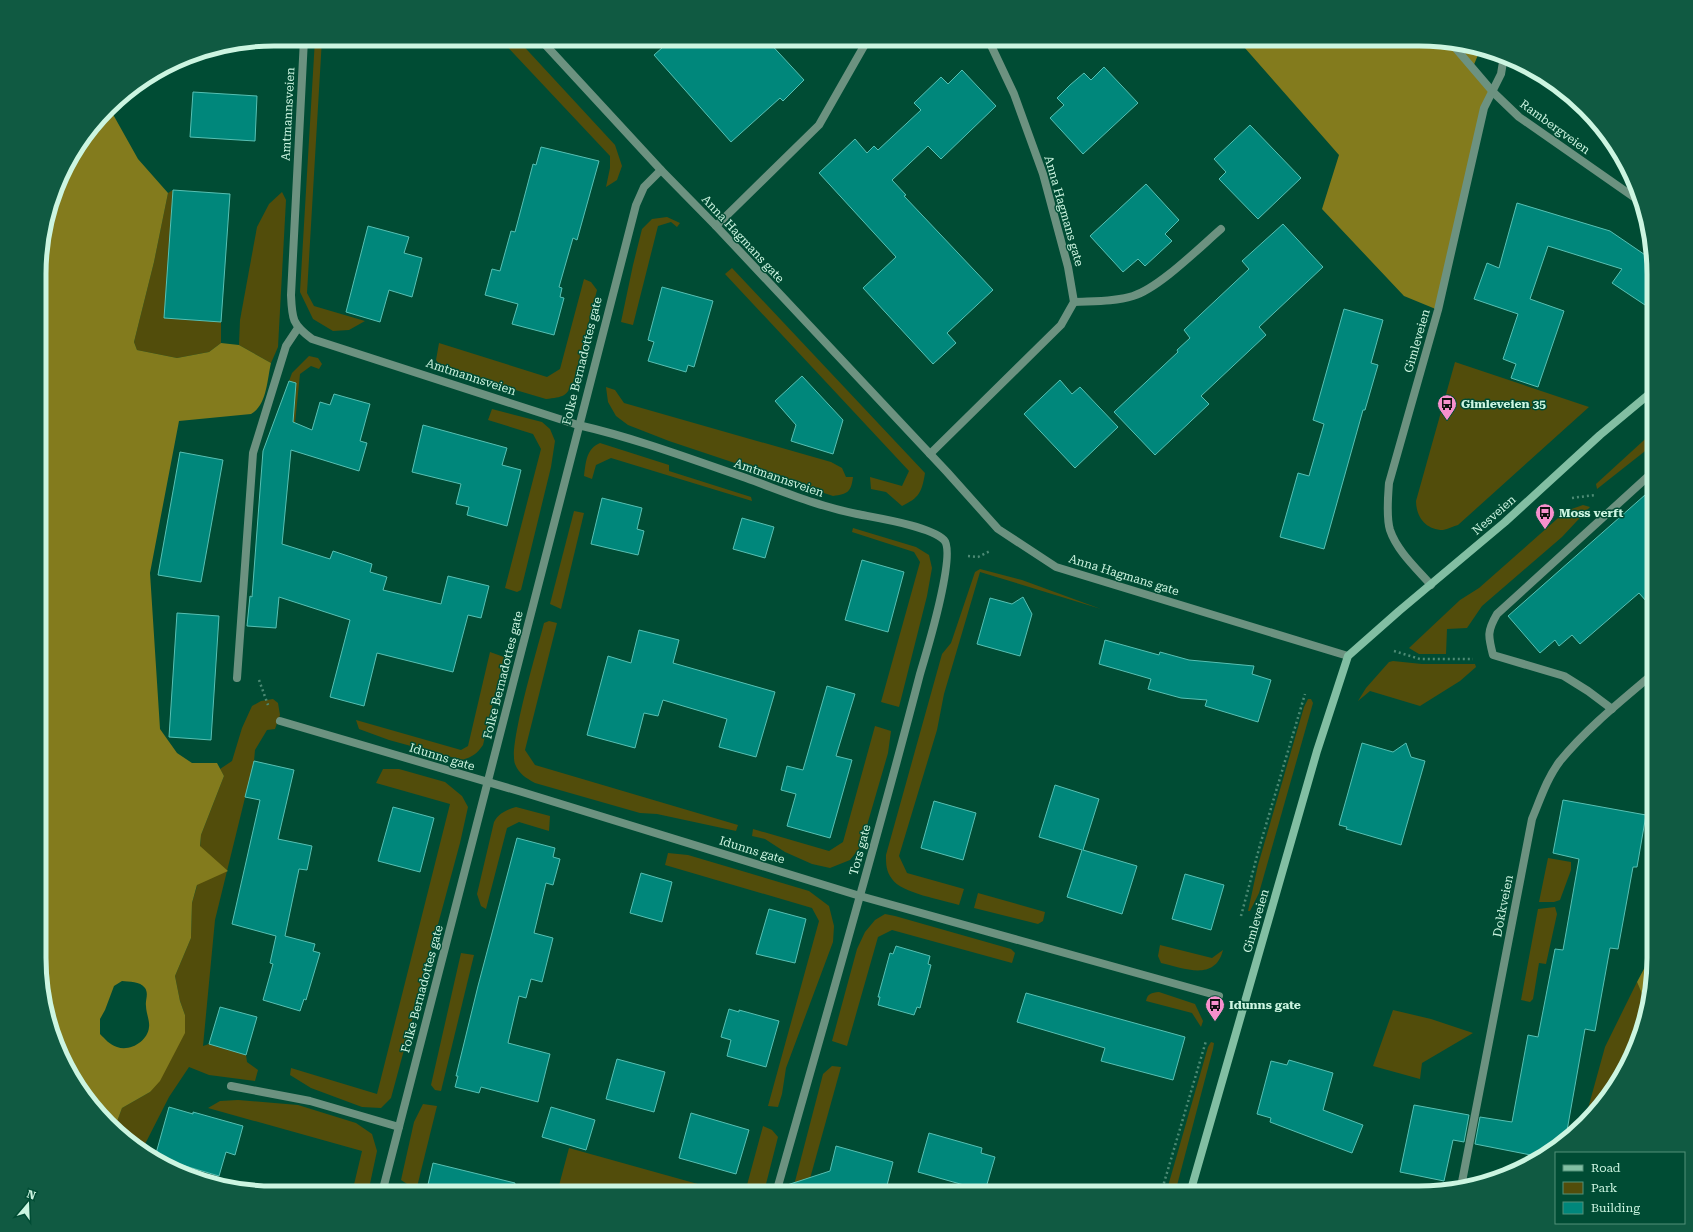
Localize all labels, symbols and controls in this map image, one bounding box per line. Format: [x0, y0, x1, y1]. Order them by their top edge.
street label: Amtmannsveien [279, 67, 297, 161]
street label: Rambergveien [1517, 97, 1593, 157]
street label: Anna Hagmans gate [1041, 154, 1087, 268]
street label: Anna Hagmans gate [699, 192, 787, 286]
street label: Folke Bernadottes gate [559, 295, 605, 427]
street label: Gimleveien [1401, 307, 1433, 374]
street label: Amtmannsveien [424, 356, 518, 398]
bus stop icon: Gimleveien 35 [1436, 393, 1458, 421]
place label: Gimleveien 35 [1461, 397, 1546, 411]
street label: Amtmannsveien [732, 456, 826, 500]
street label: Nesveien [1469, 492, 1519, 538]
bus stop icon: Moss verft [1534, 502, 1556, 530]
place label: Moss verft [1559, 506, 1623, 520]
street label: Anna Hagmans gate [1067, 552, 1181, 599]
street label: Folke Bernadottes gate [480, 609, 526, 741]
street label: Idunns gate [408, 740, 477, 774]
street label: Tors gate [846, 823, 874, 877]
street label: Idunns gate [718, 833, 787, 867]
street label: Dokkveien [1490, 874, 1516, 938]
street label: Gimleveien [1240, 887, 1272, 954]
street label: Folke Bernadottes gate [398, 923, 446, 1054]
bus stop icon: Idunns gate [1204, 994, 1226, 1022]
place label: Idunns gate [1229, 998, 1301, 1012]
legend [1555, 1152, 1685, 1224]
text: Road [1591, 1161, 1621, 1175]
text: Park [1591, 1181, 1618, 1195]
north arrow [8, 1184, 48, 1224]
text: N [25, 1187, 38, 1203]
text: Building [1591, 1201, 1640, 1215]

